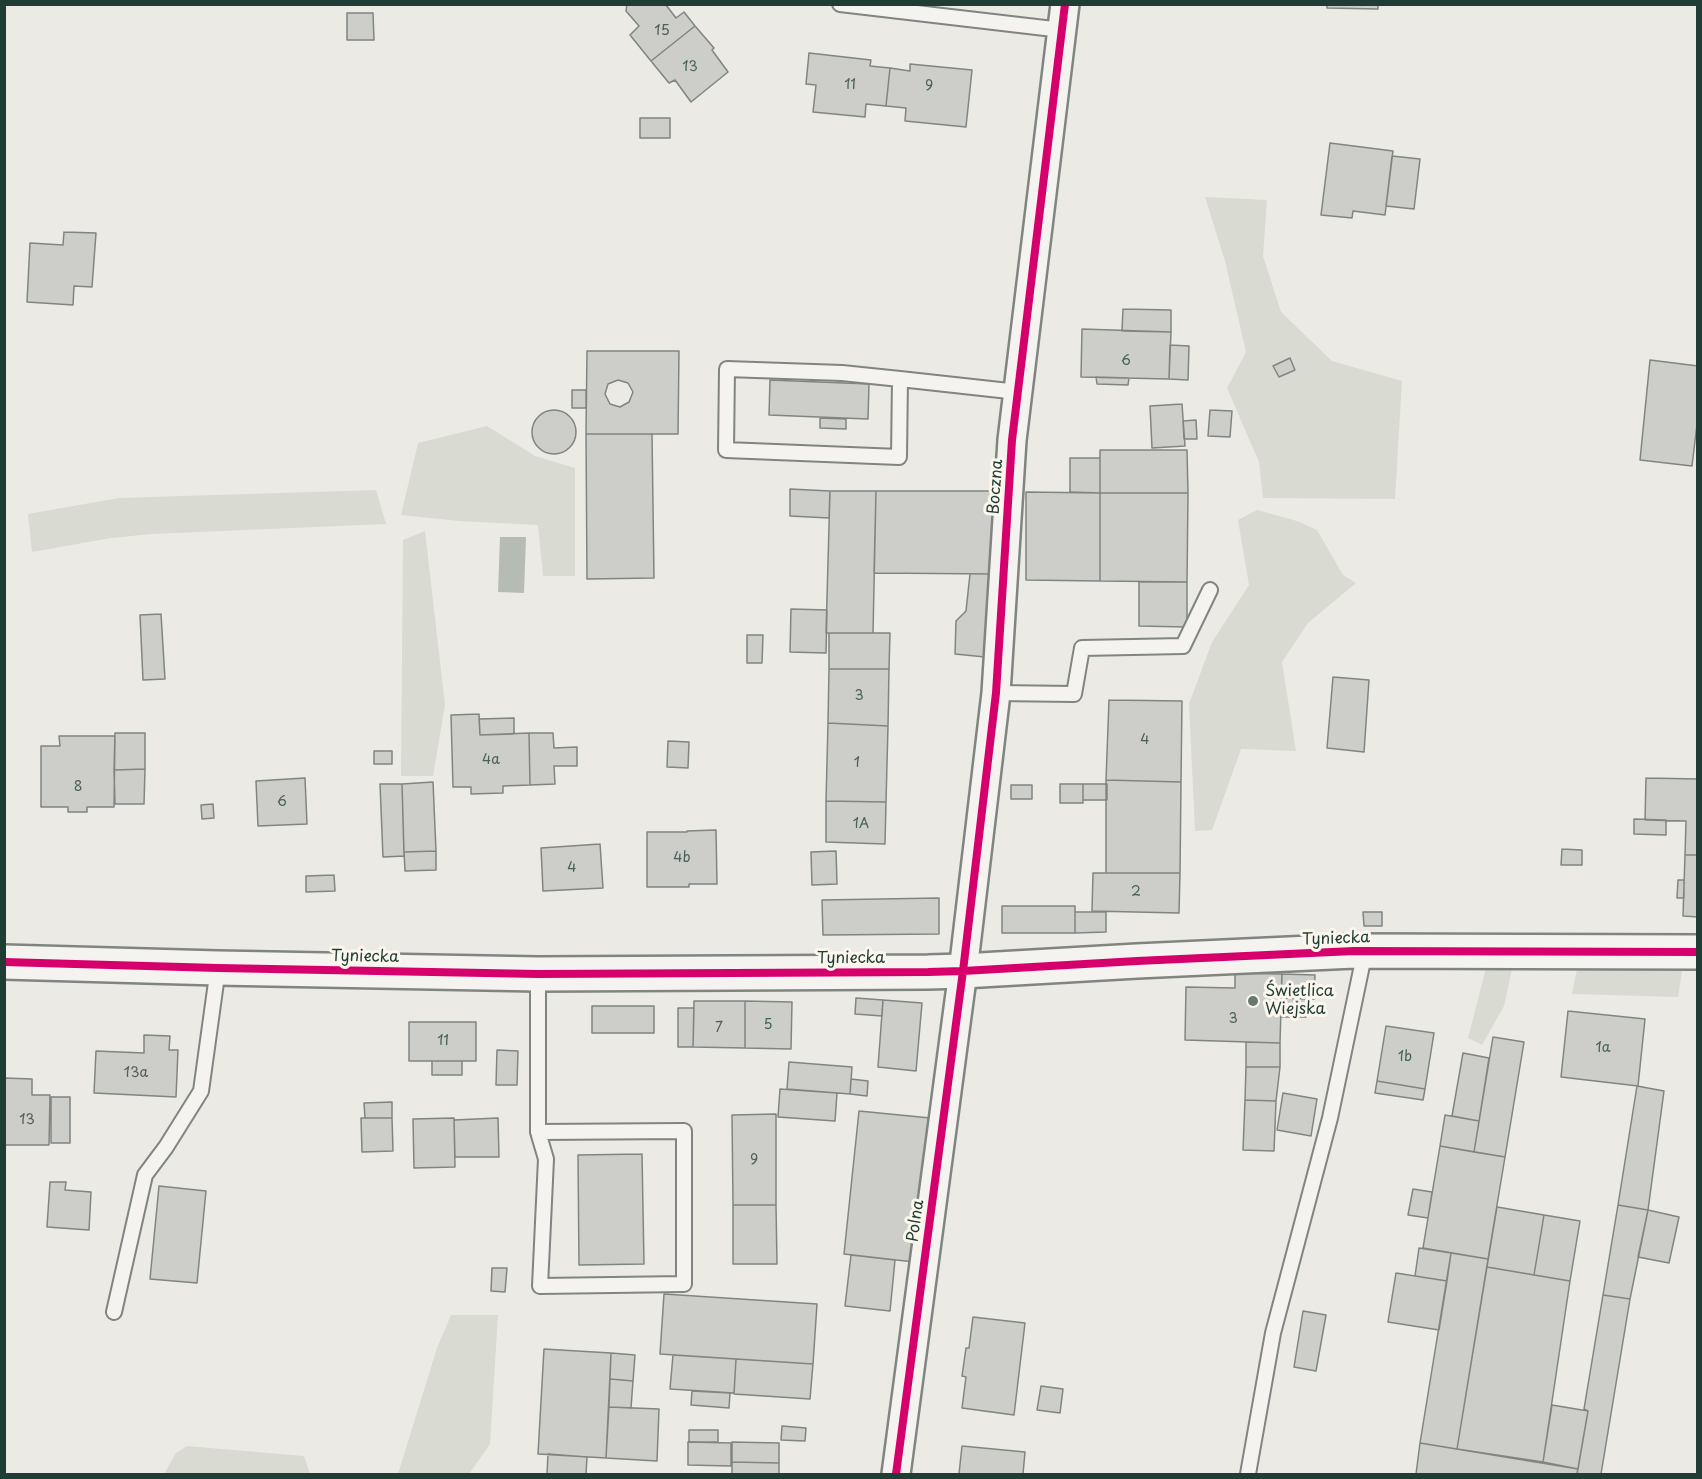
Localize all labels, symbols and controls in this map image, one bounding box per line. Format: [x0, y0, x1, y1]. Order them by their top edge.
house number: 15 [654, 23, 670, 39]
house number: 13 [682, 59, 698, 75]
house number: 11 [844, 77, 856, 93]
house number: 9 [925, 78, 933, 94]
house number: 6 [1121, 353, 1131, 369]
street label: Boczna [985, 459, 1007, 515]
house number: 3 [854, 688, 864, 704]
house number: 4 [1140, 732, 1150, 748]
house number: 4a [482, 752, 500, 768]
house number: 1 [854, 755, 860, 771]
house number: 8 [74, 779, 82, 795]
house number: 6 [277, 794, 287, 810]
house number: 1A [853, 816, 869, 832]
house number: 4b [673, 850, 691, 866]
house number: 4 [567, 860, 577, 876]
house number: 2 [1131, 884, 1141, 900]
street label: Tyniecka [1302, 928, 1370, 950]
street label: Tyniecka [331, 947, 399, 967]
street label: Tyniecka [817, 949, 885, 969]
place label: Świetlica Wiejska [1265, 982, 1334, 1020]
marker: Świetlica Wiejska [1246, 994, 1260, 1008]
house number: 3 [1228, 1011, 1238, 1027]
house number: 5 [763, 1017, 773, 1033]
house number: 7 [715, 1020, 723, 1036]
house number: 11 [437, 1033, 449, 1049]
house number: 1a [1596, 1040, 1610, 1056]
house number: 1b [1398, 1049, 1412, 1065]
house number: 13a [124, 1065, 148, 1081]
house number: 13 [19, 1112, 35, 1128]
house number: 9 [750, 1152, 758, 1168]
street label: Polna [904, 1199, 928, 1243]

